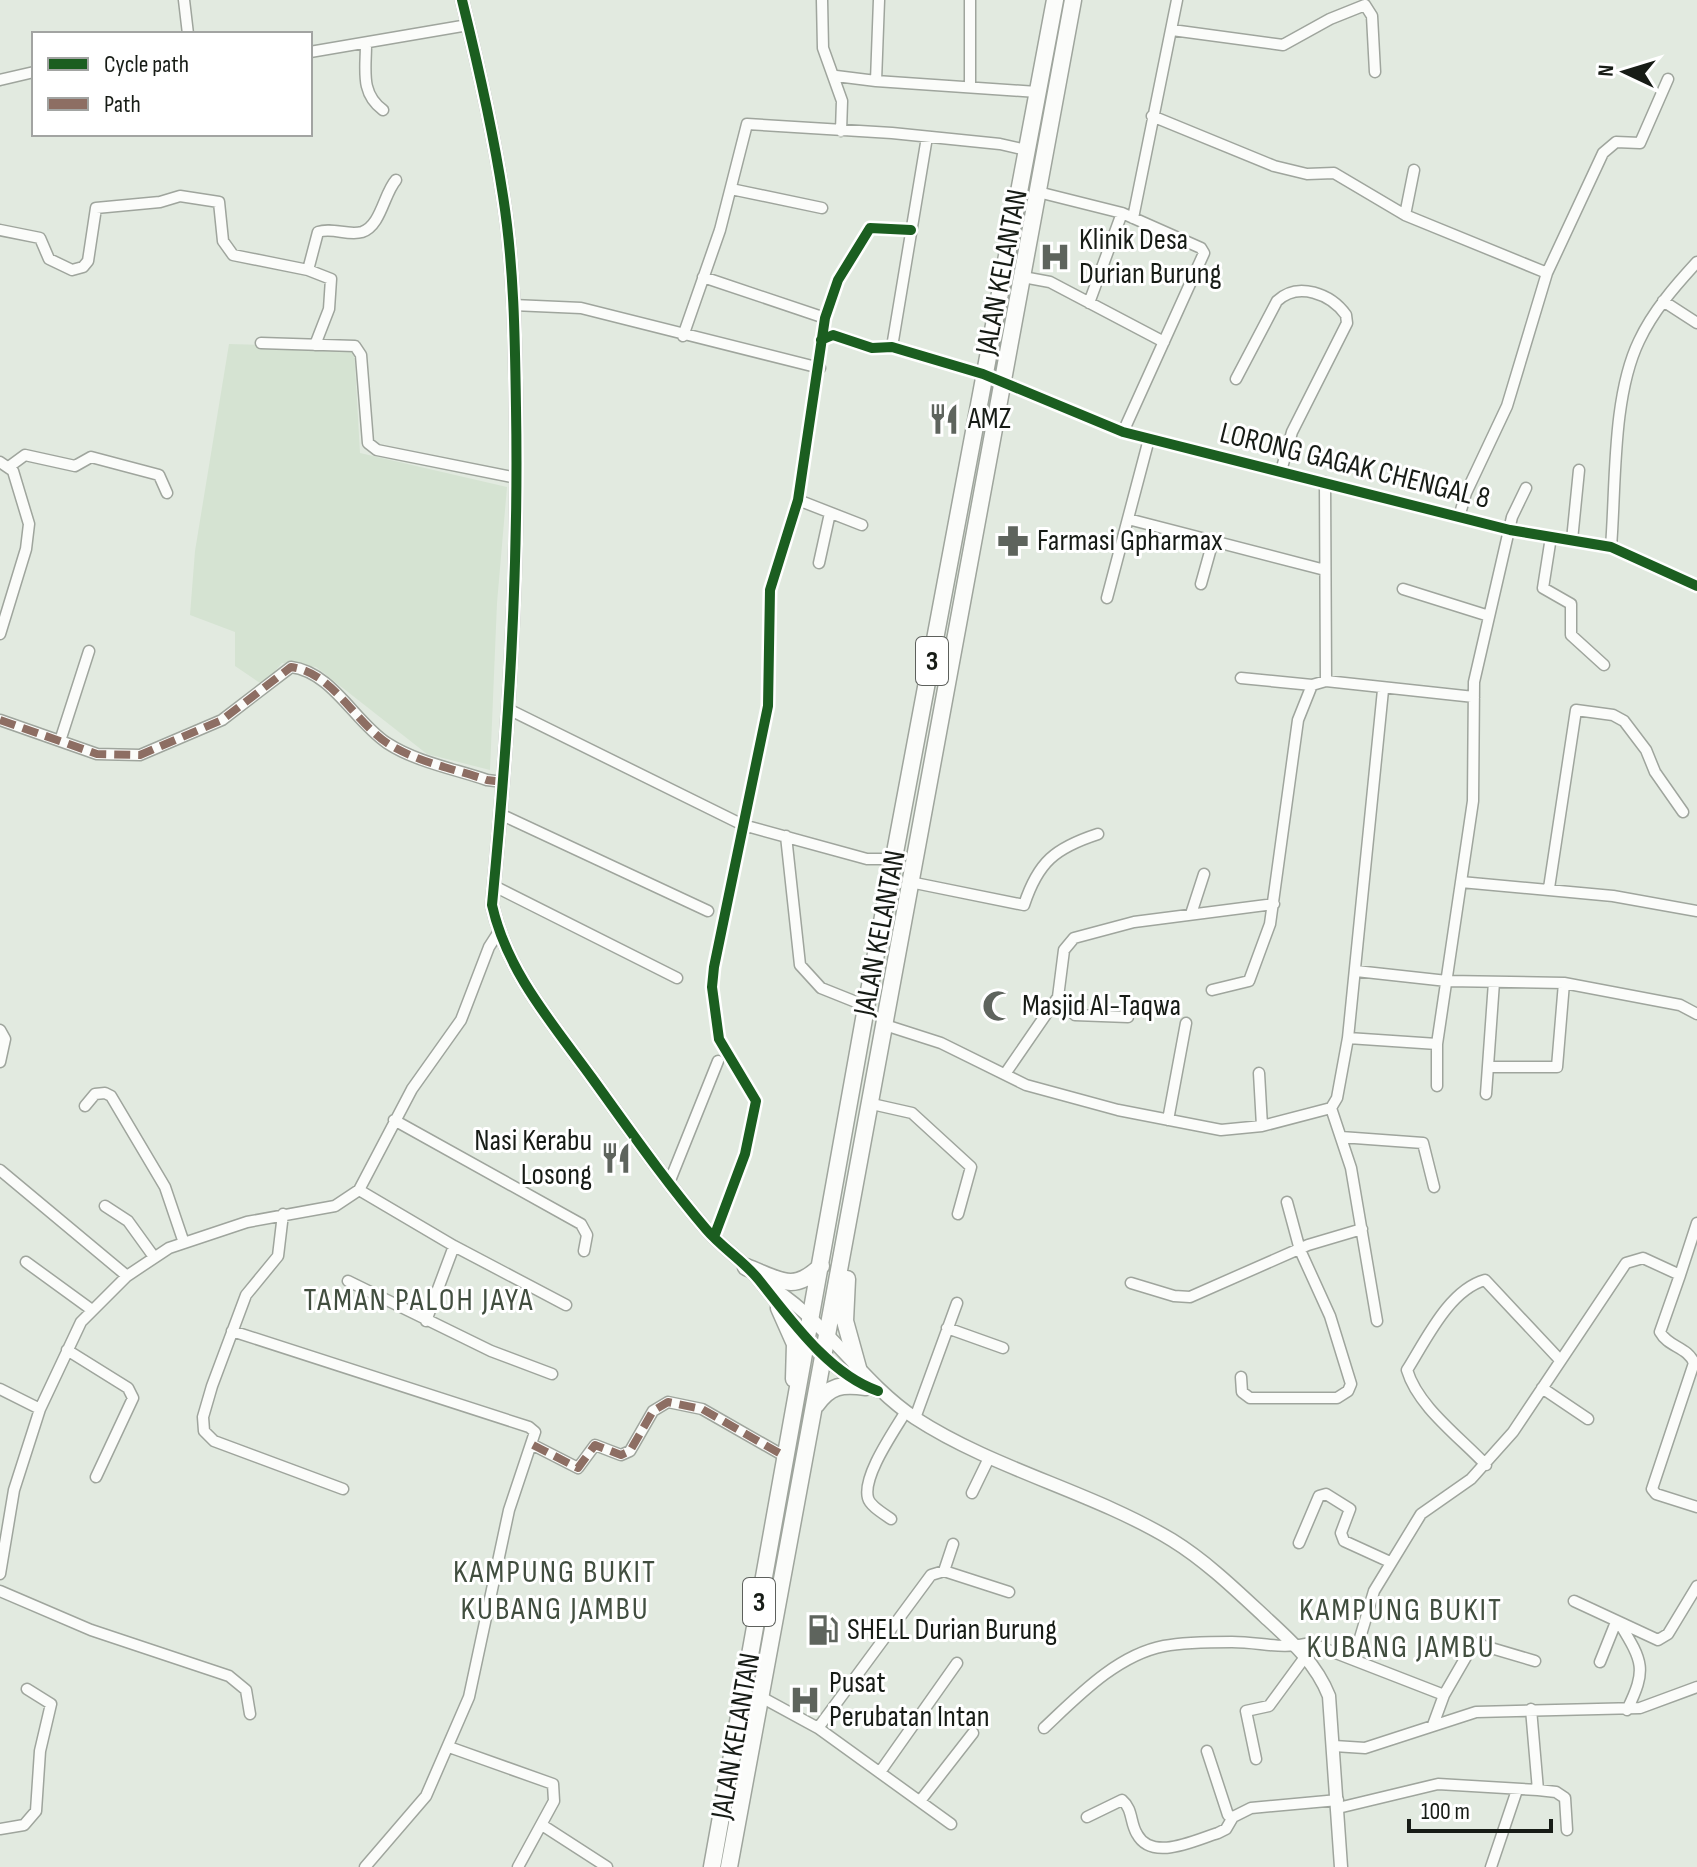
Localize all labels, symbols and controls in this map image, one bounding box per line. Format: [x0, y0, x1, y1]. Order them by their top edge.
legend [32, 32, 312, 136]
north arrow [1585, 32, 1665, 112]
text: Cycle path [104, 50, 189, 79]
text: N [1593, 64, 1620, 78]
text: Path [104, 90, 141, 119]
street label: JALAN KELANTAN [968, 186, 1036, 359]
place label: Klinik Desa Durian Burung [1079, 222, 1222, 292]
hospital icon: Klinik Desa Durian Burung [1038, 240, 1072, 274]
place label: AMZ [967, 401, 1011, 437]
restaurant icon: AMZ [927, 402, 961, 436]
street label: LORONG GAGAK CHENGAL 8 [1216, 415, 1494, 517]
place label: Farmasi Gpharmax [1037, 523, 1222, 559]
pharmacy icon: Farmasi Gpharmax [996, 524, 1030, 558]
road number: 3 [916, 637, 948, 685]
street label: JALAN KELANTAN [846, 847, 914, 1020]
place label: Masjid Al-Taqwa [1022, 988, 1181, 1024]
mosque icon: Masjid Al-Taqwa [981, 989, 1015, 1023]
place label: Nasi Kerabu Losong [474, 1123, 592, 1193]
restaurant icon: Nasi Kerabu Losong [599, 1141, 633, 1175]
district label: TAMAN PALOH JAYA [304, 1281, 534, 1320]
district label: KAMPUNG BUKIT KUBANG JAMBU [453, 1553, 657, 1629]
road number: 3 [743, 1578, 775, 1626]
district label: KAMPUNG BUKIT KUBANG JAMBU [1299, 1591, 1503, 1667]
place label: SHELL Durian Burung [847, 1612, 1057, 1648]
fuel station icon: SHELL Durian Burung [806, 1613, 840, 1647]
street label: JALAN KELANTAN [704, 1650, 768, 1823]
place label: Pusat Perubatan Intan [829, 1665, 990, 1735]
hospital icon: Pusat Perubatan Intan [788, 1683, 822, 1717]
scale bar [1409, 1783, 1551, 1833]
text: 100 m [1421, 1797, 1470, 1826]

